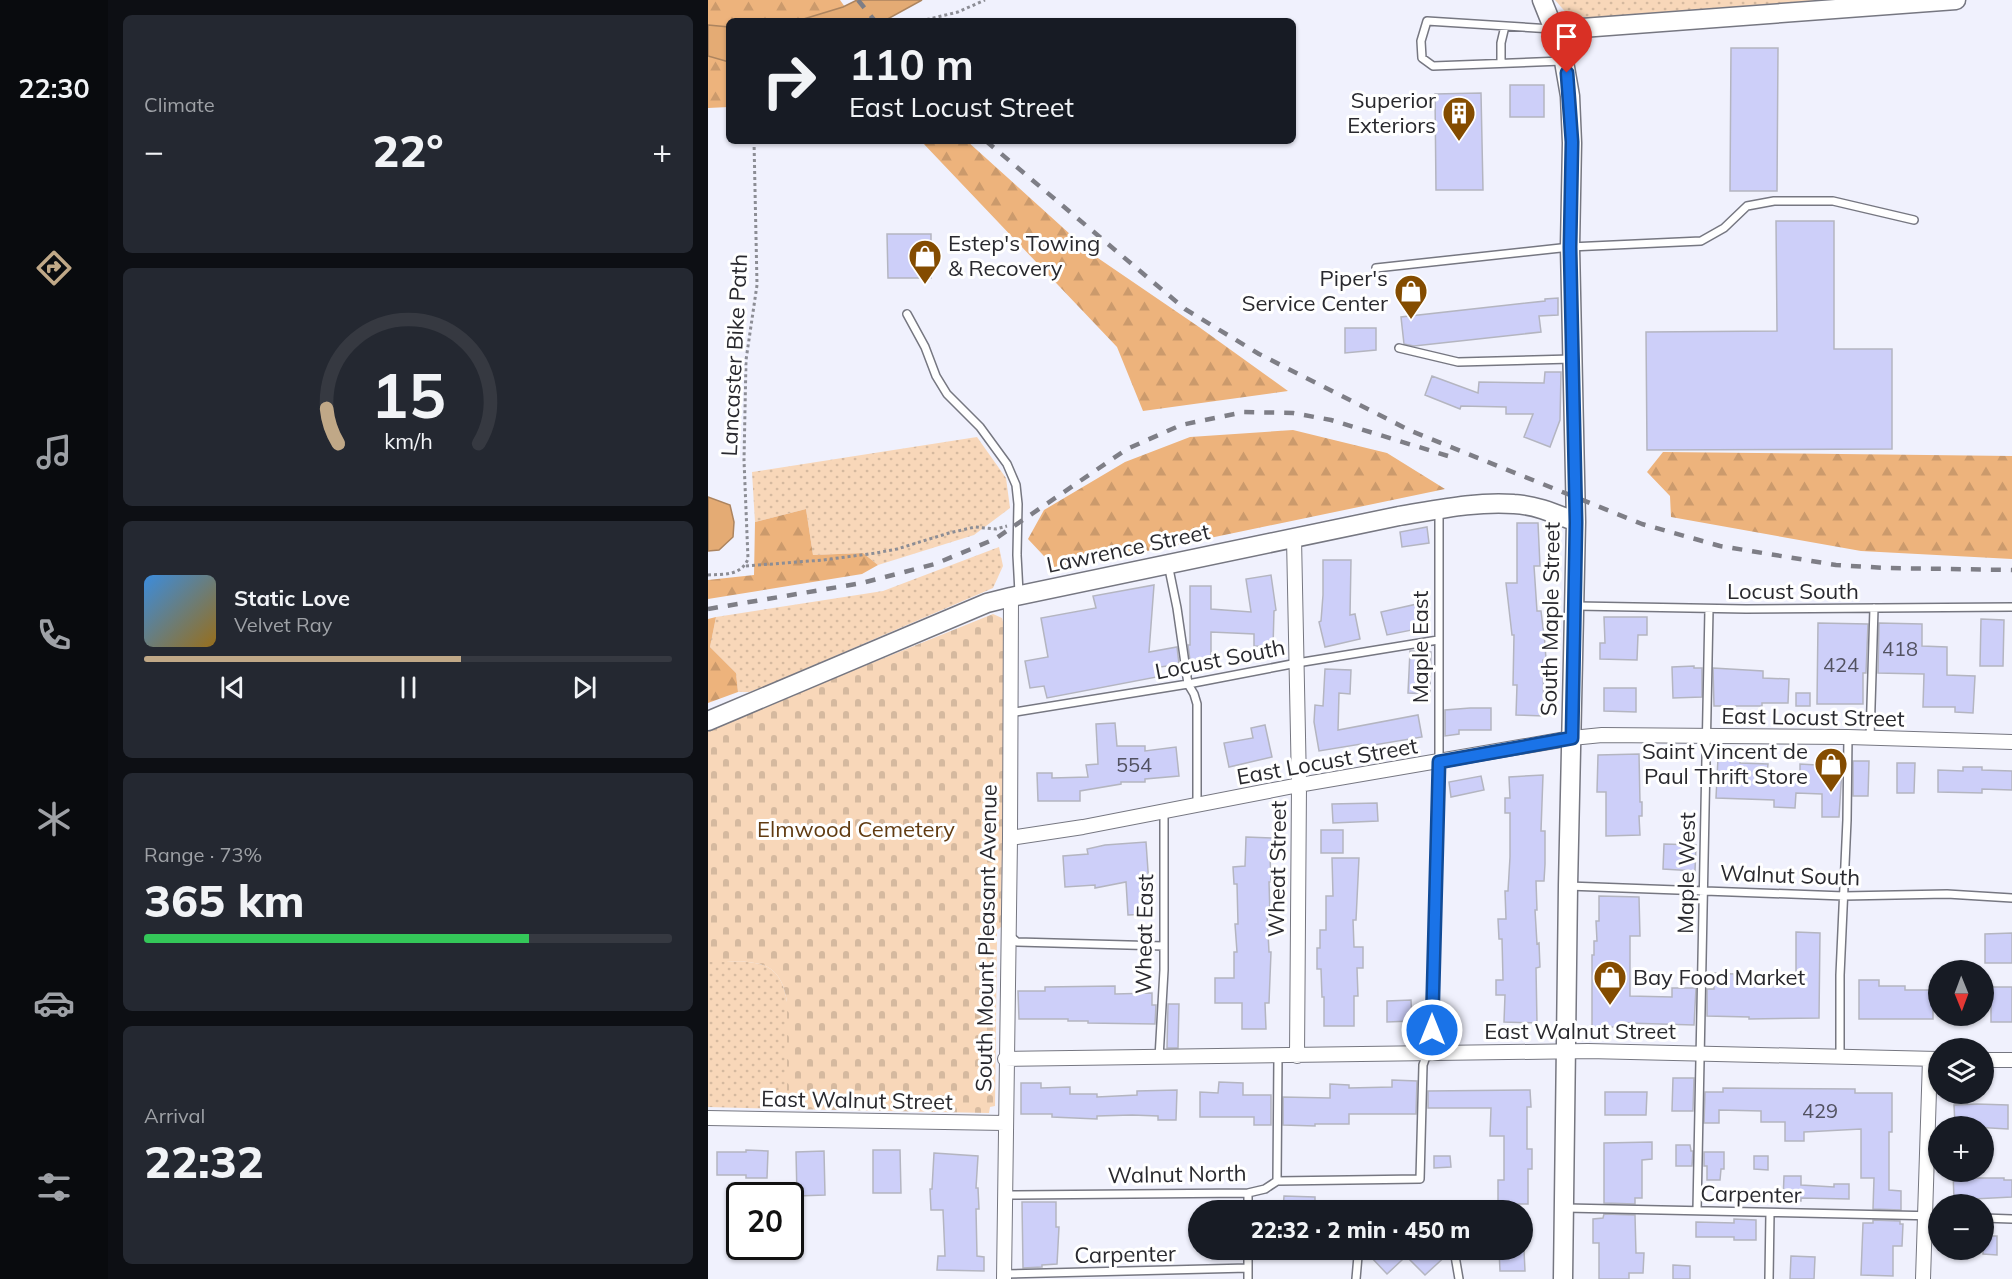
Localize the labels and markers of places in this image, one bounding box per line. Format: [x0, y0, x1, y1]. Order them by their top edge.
pin [1541, 11, 1592, 73]
place label: Superior Exteriors [1347, 86, 1436, 139]
building icon: Superior Exteriors [1441, 95, 1477, 142]
place label: Estep's Towing & Recovery [948, 229, 1100, 282]
shop icon: Estep's Towing & Recovery [907, 238, 943, 285]
place label: Piper's Service Center [1242, 264, 1388, 317]
shop icon: Piper's Service Center [1393, 273, 1429, 320]
place label: Saint Vincent de Paul Thrift Store [1642, 737, 1808, 790]
shop icon: Saint Vincent de Paul Thrift Store [1813, 746, 1849, 793]
shop icon: Bay Food Market [1592, 959, 1628, 1006]
place label: Bay Food Market [1633, 963, 1806, 991]

